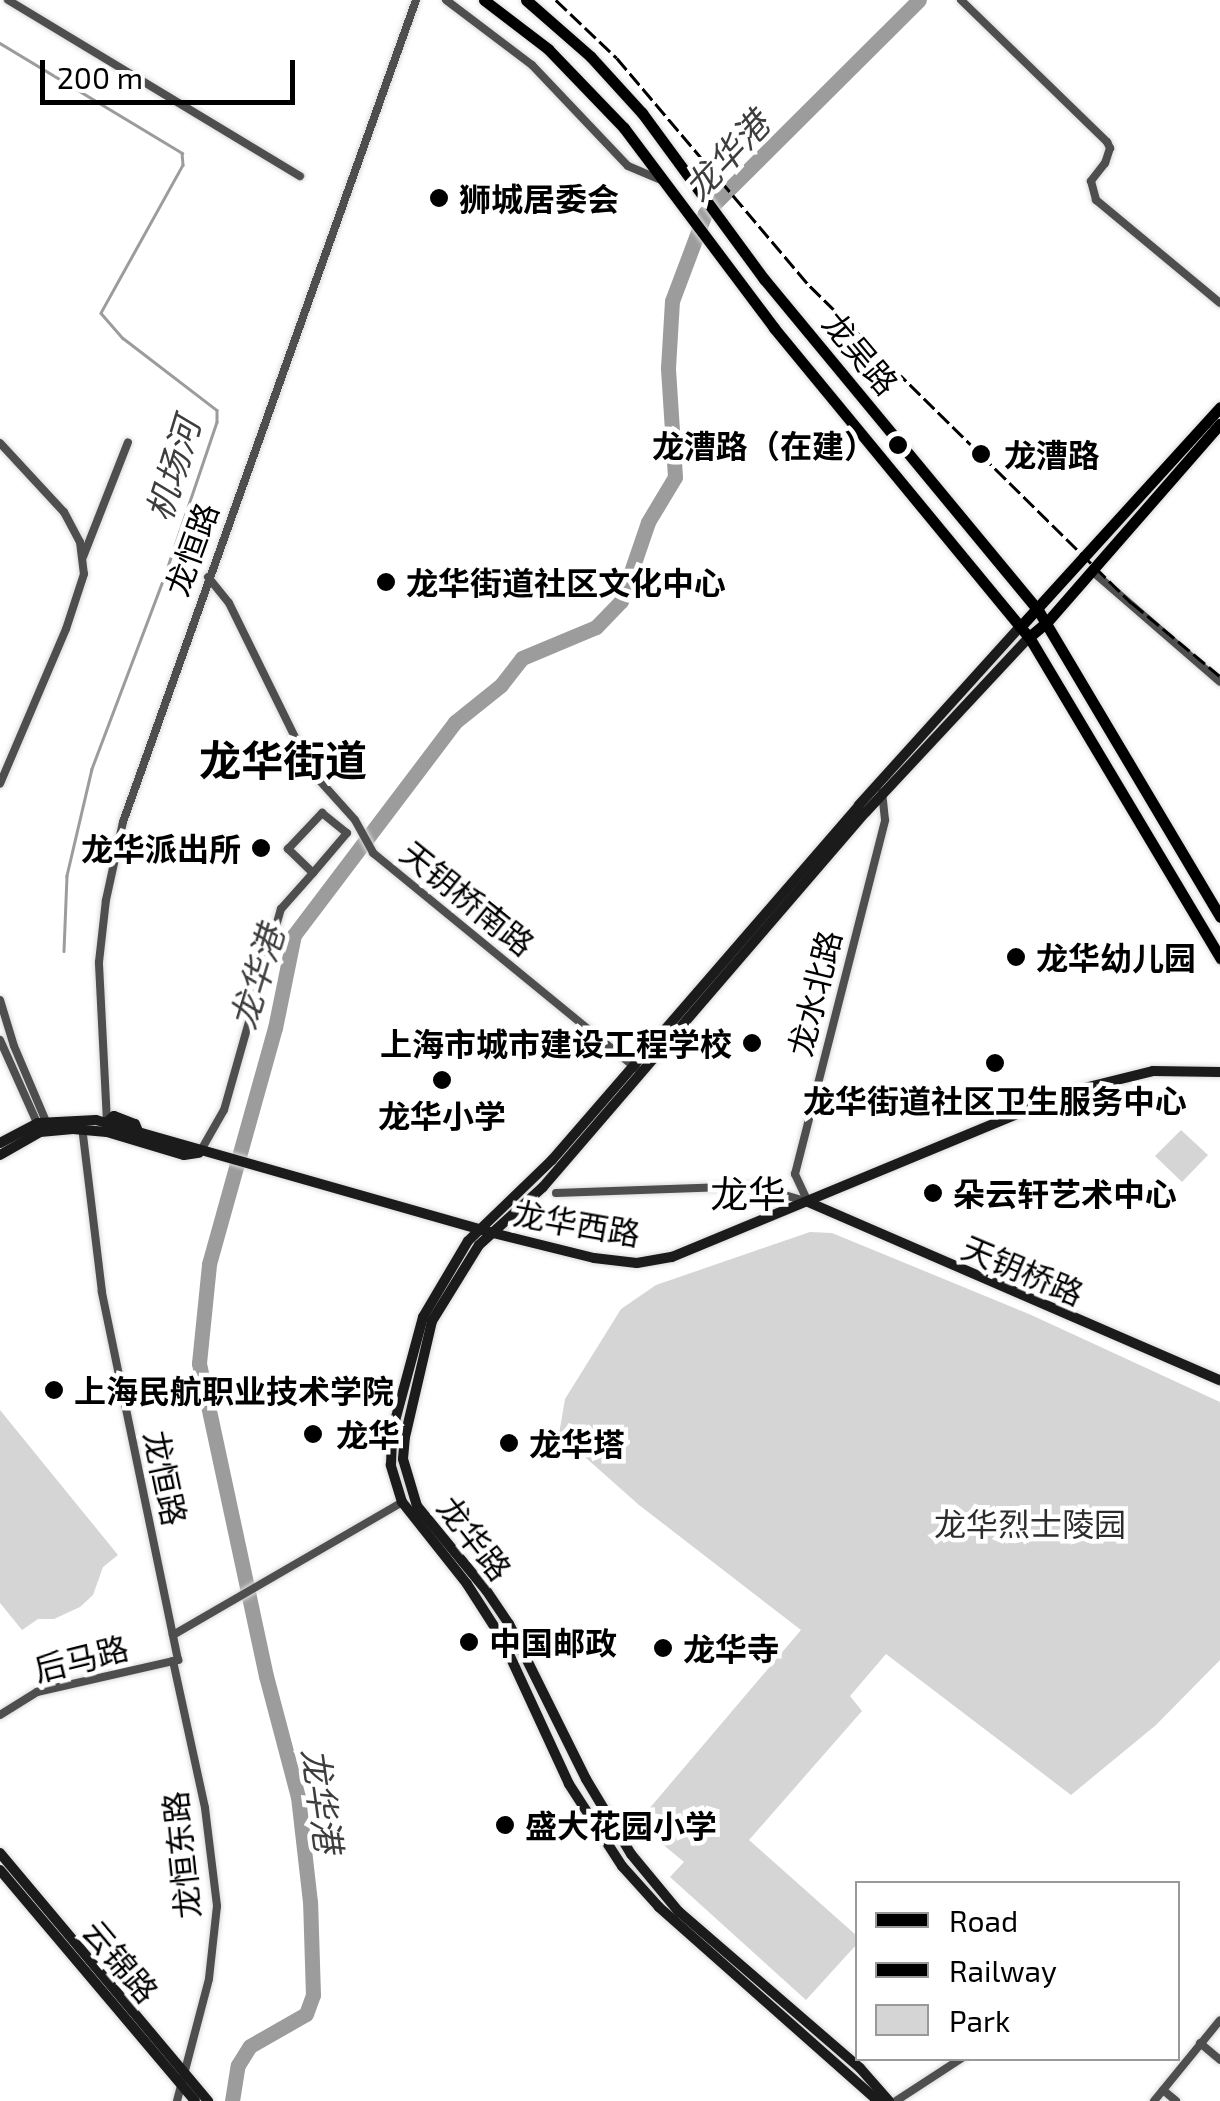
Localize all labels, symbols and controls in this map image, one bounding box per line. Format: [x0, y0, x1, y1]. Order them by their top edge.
scale bar [45, 40, 300, 102]
text: 200 m [57, 59, 143, 95]
water label: 龙华港 [675, 102, 777, 208]
place label: 狮城居委会 [459, 179, 619, 217]
marker: 狮城居委会 [428, 187, 450, 209]
street label: 龙吴路 [815, 304, 907, 402]
water label: 机场河 [137, 413, 207, 525]
place label: 龙漕路（在建） [652, 426, 876, 464]
marker: 龙漕路（在建） [885, 432, 911, 458]
place label: 龙漕路 [1004, 435, 1100, 473]
marker: 龙漕路 [968, 441, 994, 467]
street label: 龙恒路 [157, 497, 225, 601]
place label: 龙华街道社区文化中心 [406, 563, 726, 601]
marker: 龙华街道社区文化中心 [375, 571, 397, 593]
district label: 龙华街道 [199, 734, 367, 784]
place label: 龙华派出所 [81, 829, 241, 867]
street label: 天钥桥南路 [394, 833, 542, 963]
marker: 龙华派出所 [250, 837, 272, 859]
water label: 龙华港 [221, 921, 291, 1033]
street label: 龙水北路 [780, 926, 848, 1060]
place label: 龙华幼儿园 [1036, 938, 1196, 976]
marker: 龙华幼儿园 [1005, 946, 1027, 968]
place label: 上海市城市建设工程学校 [380, 1024, 732, 1062]
marker: 上海市城市建设工程学校 [741, 1032, 763, 1054]
marker: 龙华街道社区卫生服务中心 [982, 1050, 1008, 1076]
marker: 龙华小学 [431, 1069, 453, 1091]
place label: 龙华街道社区卫生服务中心 [803, 1081, 1187, 1119]
place label: 龙华小学 [378, 1096, 506, 1134]
district label: 龙华 [710, 1171, 786, 1217]
place label: 朵云轩艺术中心 [953, 1174, 1177, 1212]
marker: 朵云轩艺术中心 [922, 1182, 944, 1204]
street label: 龙华西路 [511, 1193, 643, 1253]
street label: 天钥桥路 [957, 1227, 1089, 1313]
place label: 上海民航职业技术学院 [74, 1371, 394, 1409]
marker: 上海民航职业技术学院 [43, 1379, 65, 1401]
place label: 龙华 [336, 1415, 400, 1453]
marker: 龙华 [300, 1421, 326, 1447]
place label: 龙华塔 [529, 1424, 625, 1462]
street label: 龙恒路 [137, 1427, 195, 1529]
marker: 龙华塔 [498, 1432, 520, 1454]
street label: 龙华路 [430, 1488, 520, 1588]
park label: 龙华烈士陵园 [934, 1504, 1126, 1542]
place label: 中国邮政 [489, 1623, 617, 1661]
street label: 后马路 [30, 1628, 132, 1688]
place label: 龙华寺 [683, 1629, 779, 1667]
marker: 中国邮政 [458, 1631, 480, 1653]
marker: 龙华寺 [652, 1637, 674, 1659]
water label: 龙华港 [295, 1745, 351, 1855]
street label: 龙恒东路 [155, 1789, 207, 1921]
place label: 盛大花园小学 [525, 1806, 717, 1844]
marker: 盛大花园小学 [494, 1814, 516, 1836]
legend [855, 1881, 1180, 2061]
text: Road [949, 1902, 1018, 1938]
street label: 云锦路 [75, 1912, 167, 2010]
text: Railway [949, 1952, 1057, 1988]
text: Park [949, 2002, 1010, 2038]

